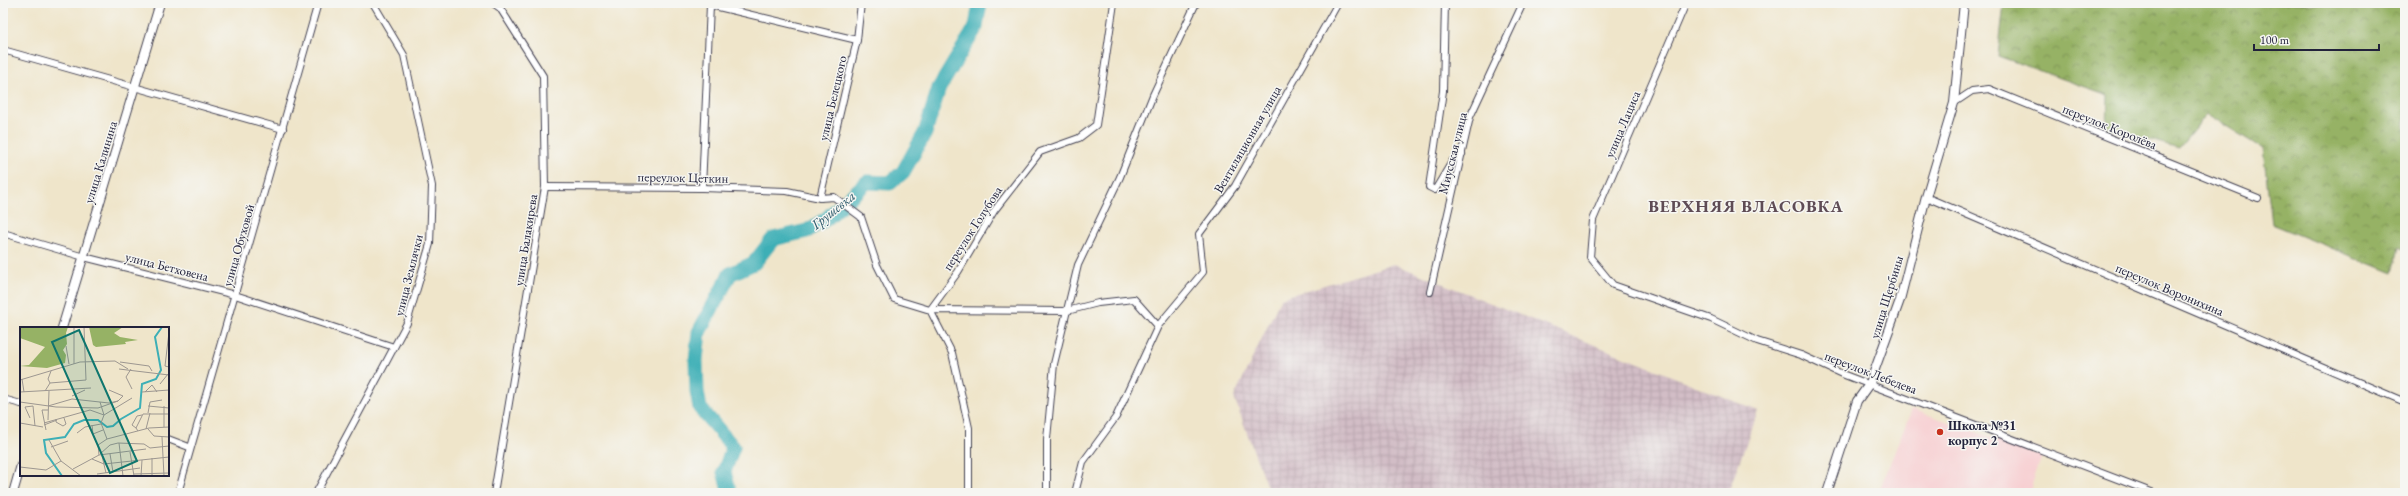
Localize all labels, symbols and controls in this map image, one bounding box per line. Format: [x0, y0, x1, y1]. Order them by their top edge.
scale bar [2254, 26, 2379, 52]
text: 100 m [2260, 32, 2290, 48]
street label: улица Белецкого [814, 54, 851, 142]
street label: Вентиляционная улица [1210, 82, 1286, 196]
street label: улица Лациса [1601, 87, 1645, 160]
street label: переулок Королёва [2060, 100, 2160, 153]
street label: Миусская улица [1434, 110, 1471, 196]
street label: улица Калинина [80, 118, 121, 205]
street label: переулок Цеткин [638, 168, 729, 187]
street label: переулок Голубова [939, 182, 1006, 274]
water label: Грушевка [806, 187, 859, 234]
street label: улица Балакирева [510, 192, 541, 287]
district label: ВЕРХНЯЯ ВЛАСОВКА [1648, 195, 1844, 217]
street label: улица Обуховой [219, 202, 258, 288]
street label: улица Землячки [390, 232, 427, 318]
street label: улица Бетховена [123, 248, 211, 285]
street label: улица Щербины [1866, 254, 1907, 341]
street label: переулок Воронихина [2113, 259, 2227, 320]
inset map [20, 327, 169, 476]
street label: переулок Лебедева [1822, 347, 1920, 398]
place label: Школа №31 корпус 2 [1948, 417, 2016, 449]
marker: Школа №31 корпус 2 [1935, 427, 1945, 437]

